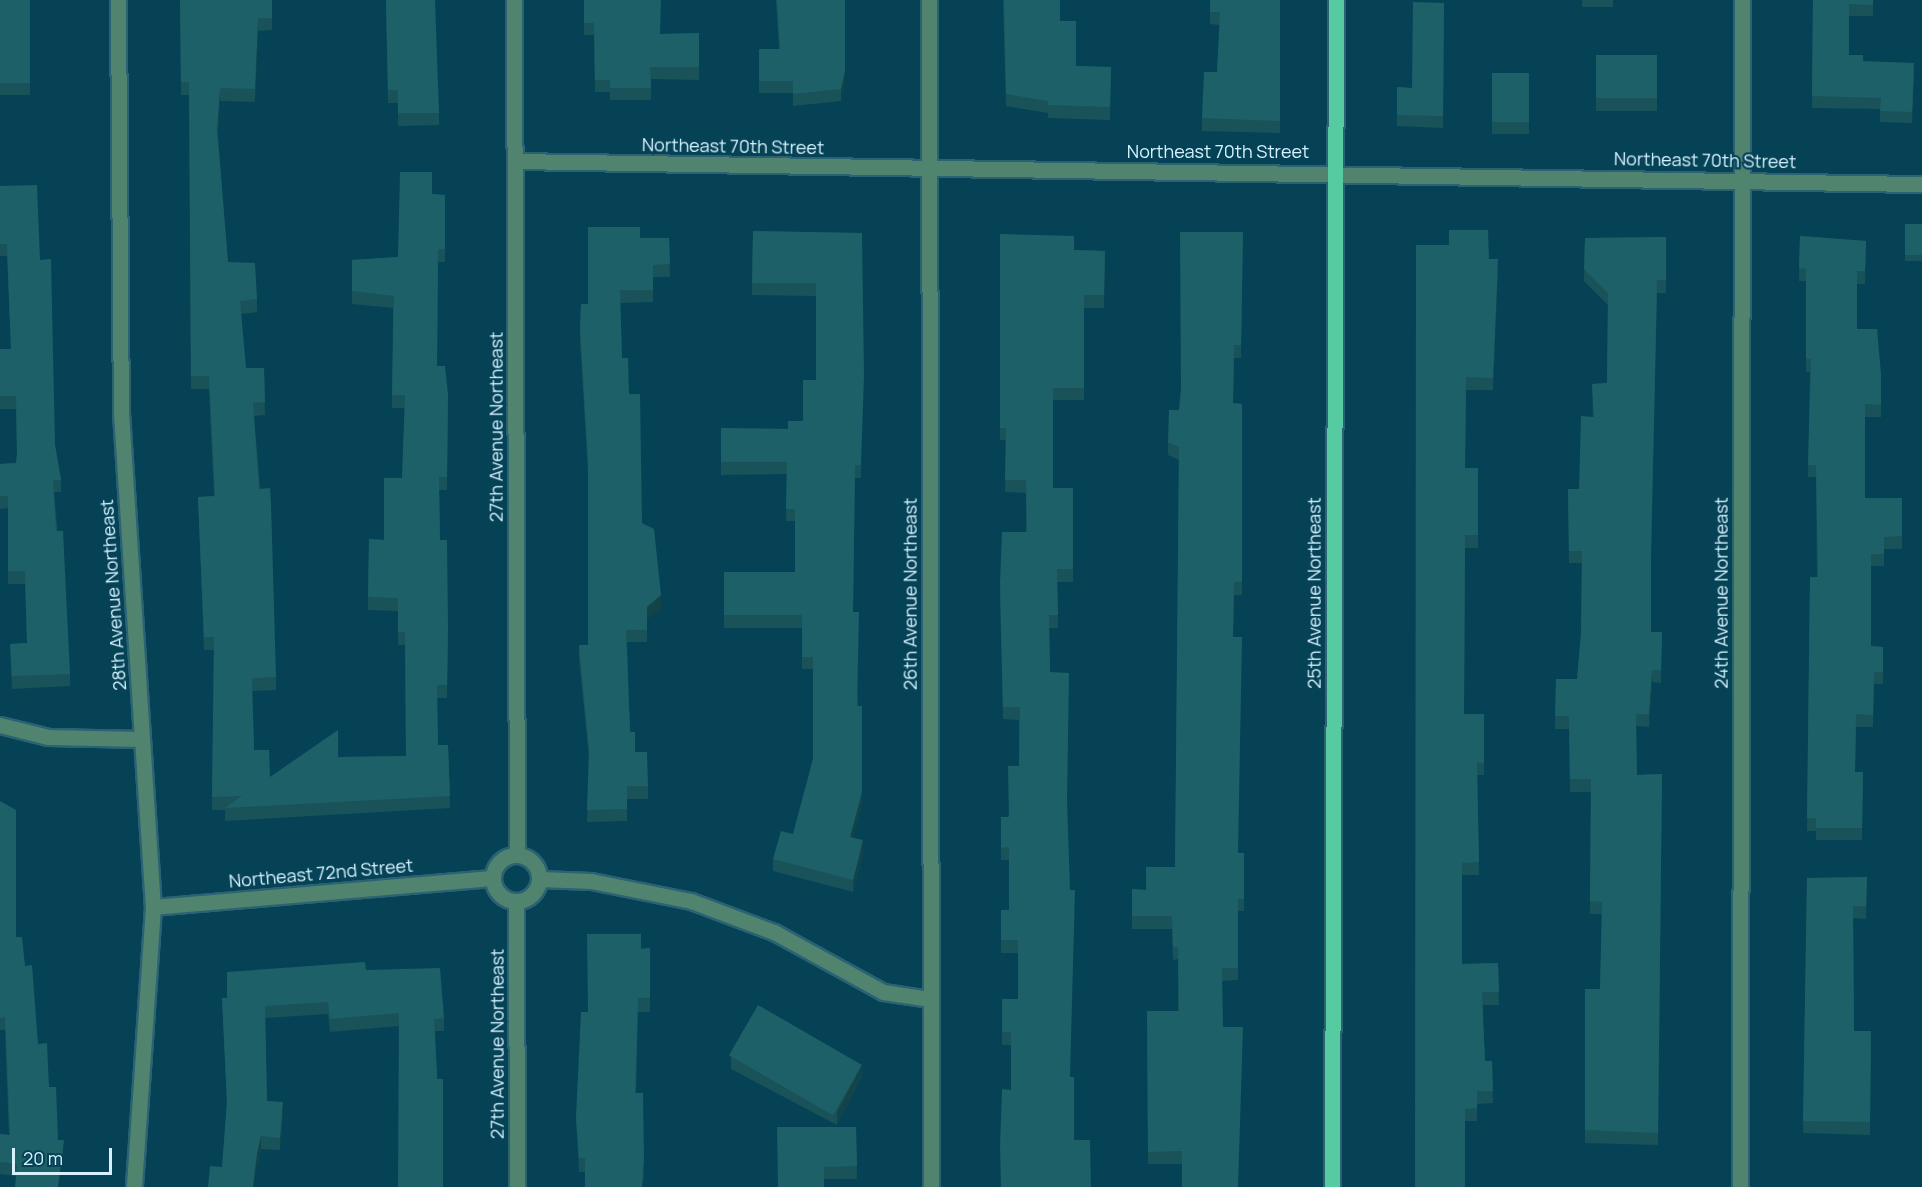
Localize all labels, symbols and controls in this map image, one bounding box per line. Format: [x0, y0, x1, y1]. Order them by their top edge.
street label: Northeast 70th Street [642, 134, 824, 158]
street label: Northeast 70th Street [1127, 140, 1309, 162]
street label: Northeast 70th Street [1614, 148, 1796, 172]
street label: 27th Avenue Northeast [485, 332, 507, 522]
street label: 25th Avenue Northeast [1303, 497, 1325, 689]
street label: 24th Avenue Northeast [1710, 497, 1732, 689]
street label: 26th Avenue Northeast [899, 498, 921, 690]
street label: 28th Avenue Northeast [96, 499, 130, 691]
street label: Northeast 72nd Street [228, 854, 414, 892]
street label: 27th Avenue Northeast [486, 949, 508, 1139]
scale bar [15, 1136, 116, 1174]
text: 20 m [23, 1146, 63, 1170]

